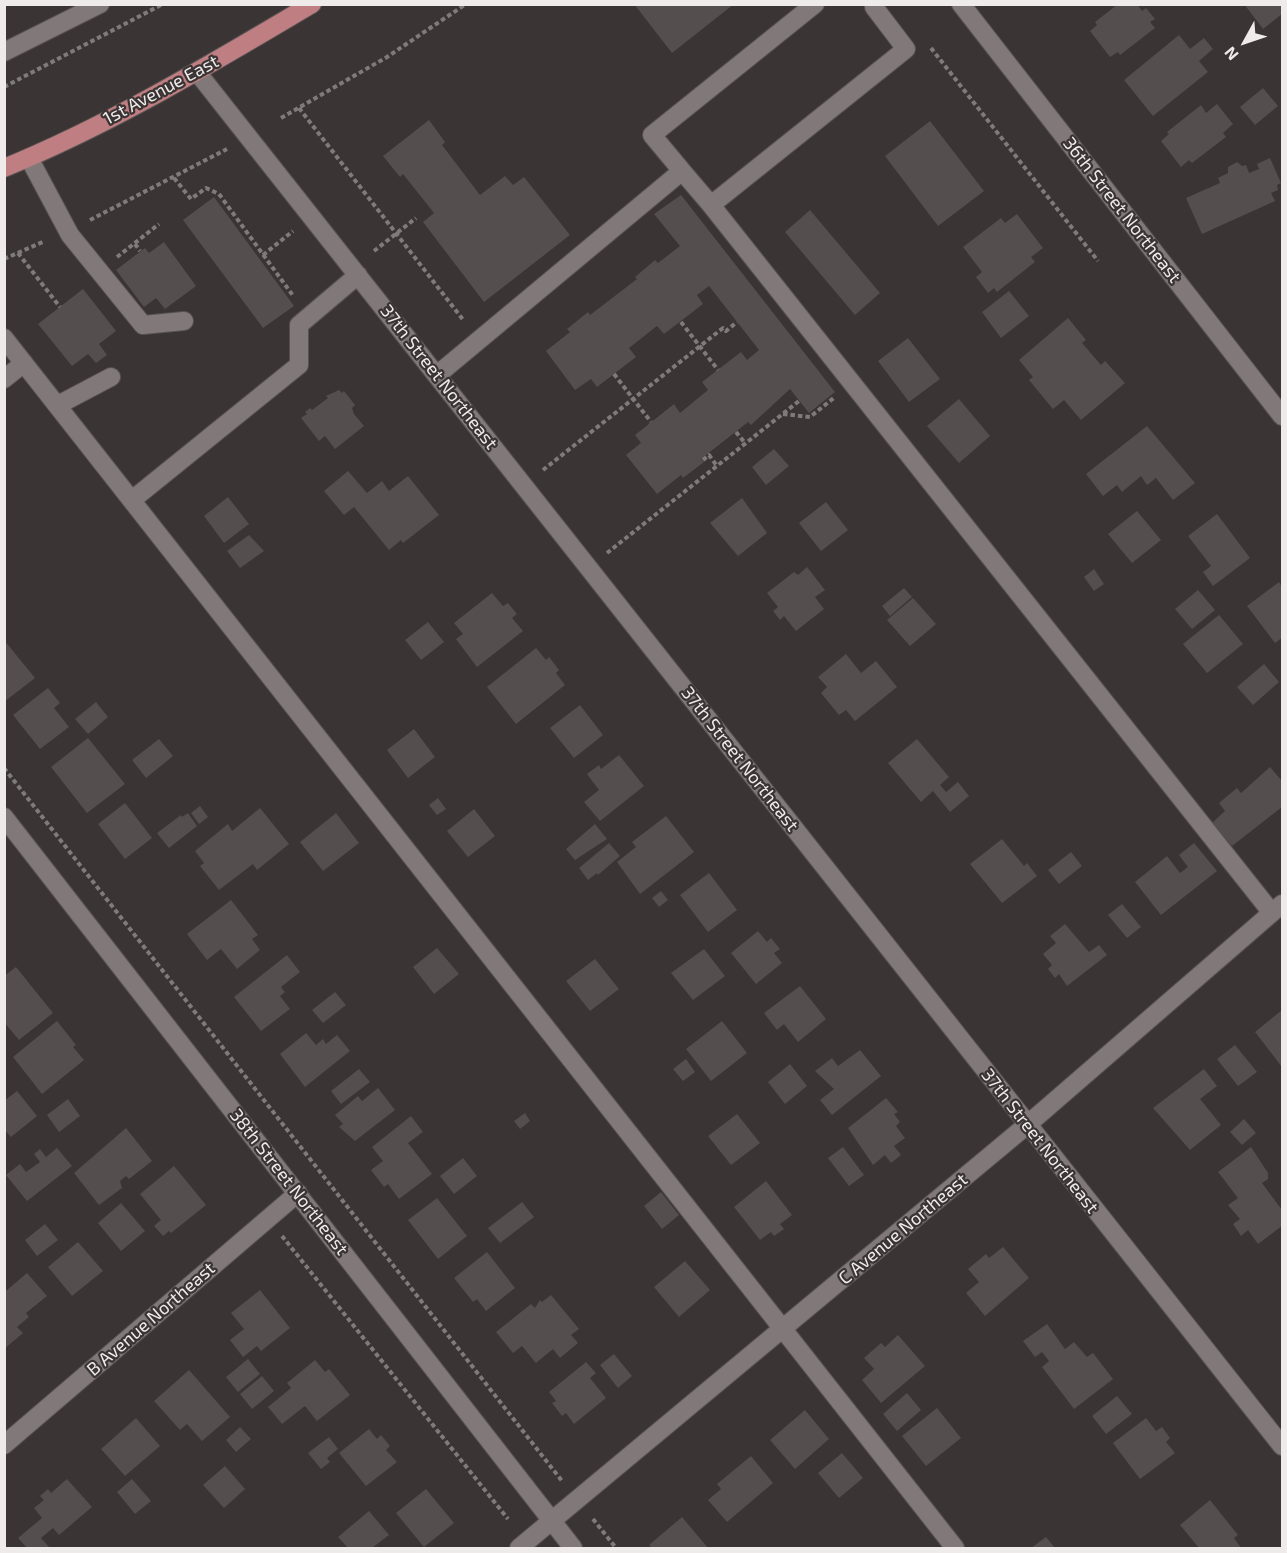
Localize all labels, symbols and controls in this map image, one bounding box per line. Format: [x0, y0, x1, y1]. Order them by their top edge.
north arrow [1215, 12, 1275, 72]
text: N [1220, 43, 1242, 64]
street label: 1st Avenue East [100, 51, 222, 129]
street label: 36th Street Northeast [1058, 133, 1186, 287]
street label: 37th Street Northeast [376, 300, 502, 454]
street label: 37th Street Northeast [677, 682, 803, 836]
street label: 37th Street Northeast [977, 1064, 1103, 1218]
street label: 38th Street Northeast [225, 1105, 353, 1259]
street label: C Avenue Northeast [834, 1169, 972, 1289]
street label: B Avenue Northeast [83, 1258, 219, 1380]

